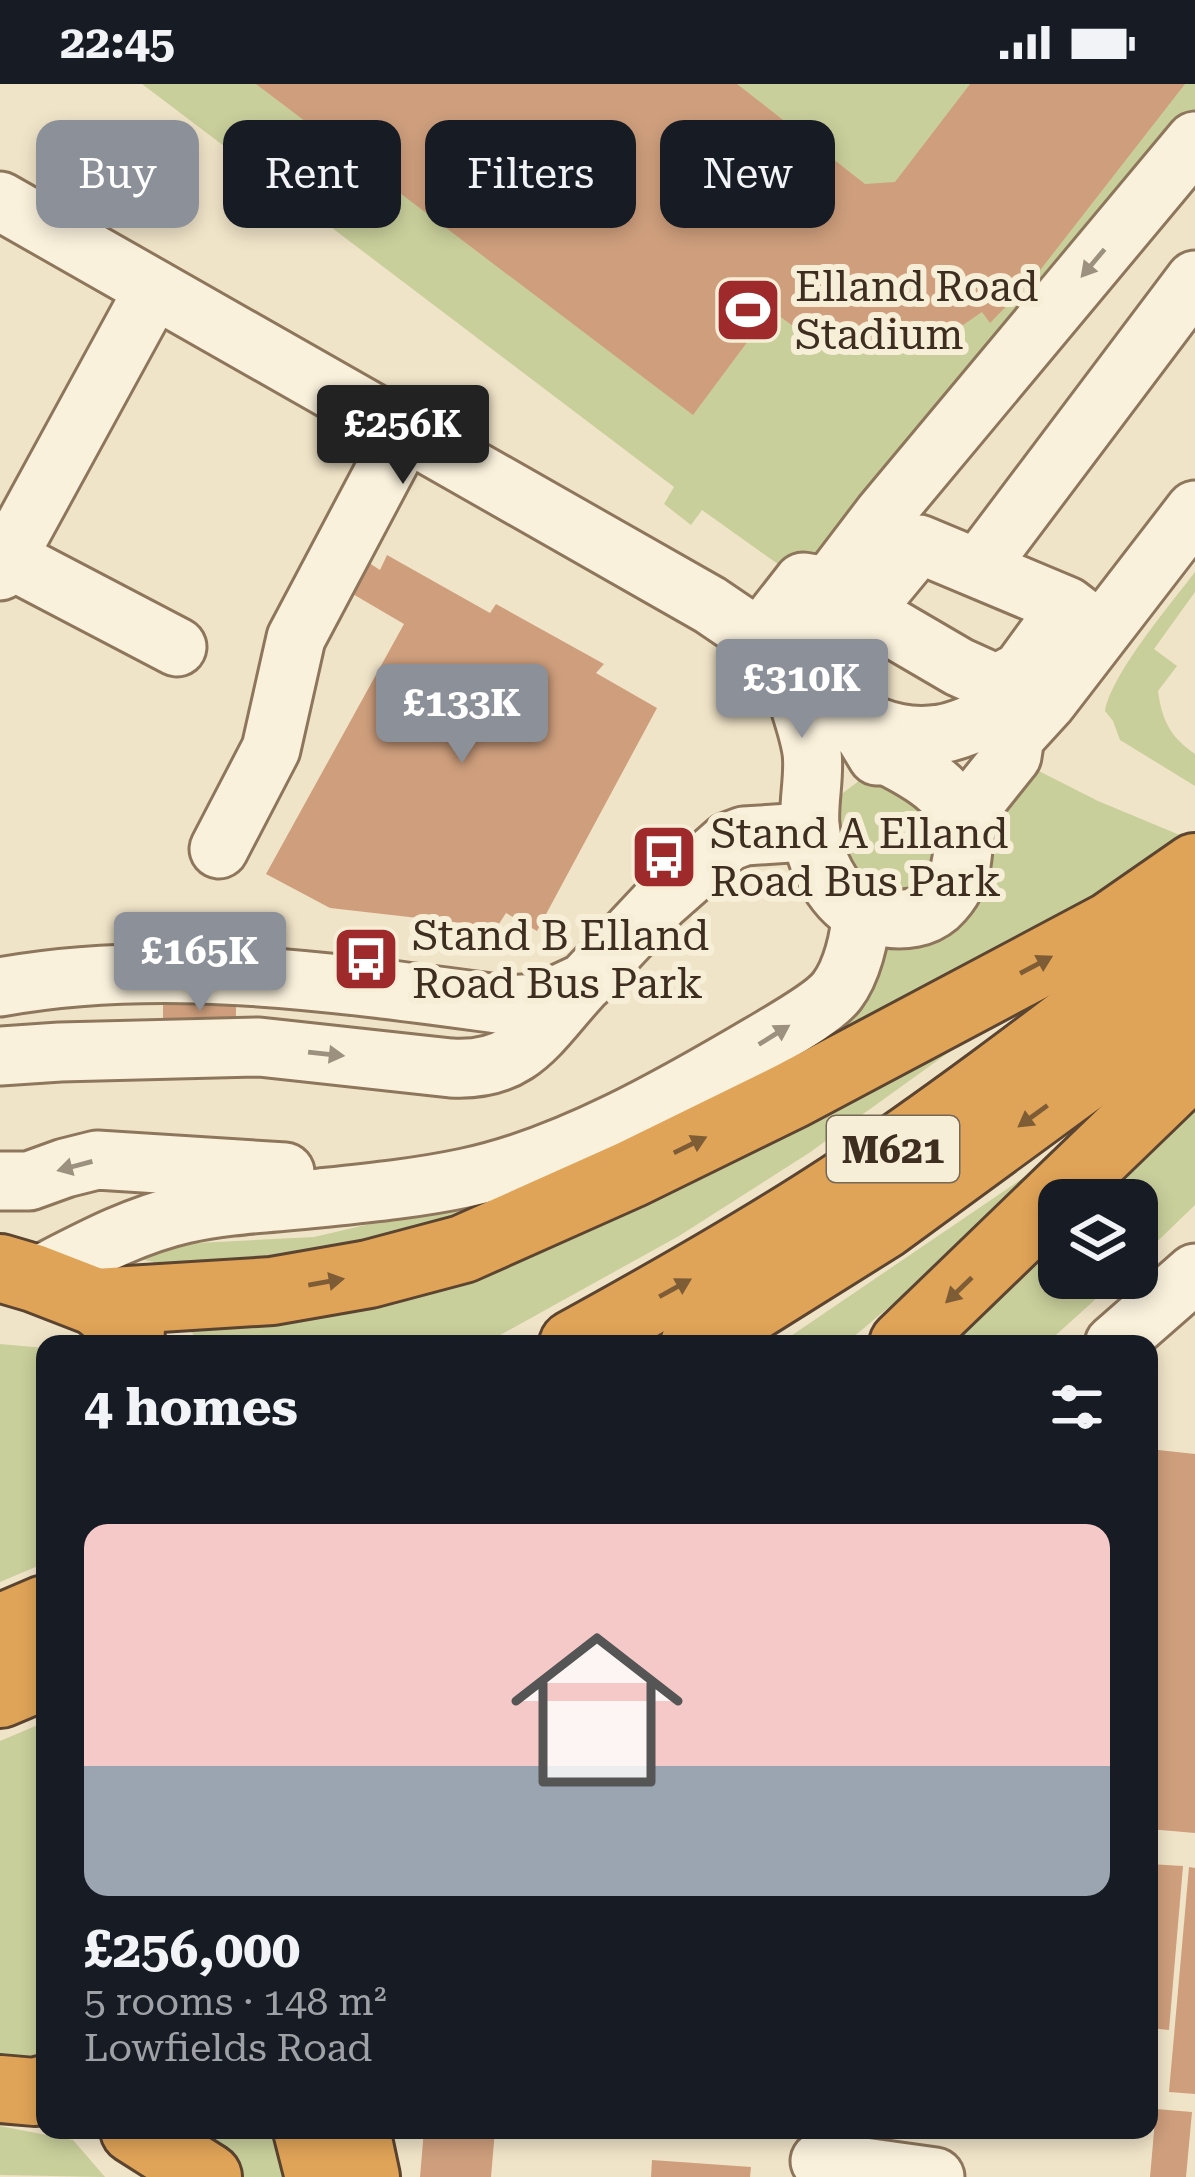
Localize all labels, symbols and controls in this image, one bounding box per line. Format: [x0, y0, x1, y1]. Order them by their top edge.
text: 22:45 [60, 16, 175, 69]
chip: Buy [36, 120, 199, 228]
chip: Rent [223, 120, 401, 228]
chip: Filters [425, 120, 636, 228]
chip: New [660, 120, 835, 228]
one-way arrow [1081, 248, 1107, 278]
place label: Elland Road Stadium [795, 262, 1039, 359]
sports icon: Elland Road Stadium [713, 275, 783, 345]
pin: £256K [319, 385, 487, 487]
text: £256K [344, 401, 462, 447]
pin: £310K [718, 639, 886, 741]
text: £310K [743, 655, 861, 701]
pin: £133K [378, 664, 546, 766]
text: £133K [403, 680, 521, 726]
place label: Stand A Elland Road Bus Park [710, 809, 1009, 906]
bus stop icon: Stand A Elland Road Bus Park [629, 822, 699, 892]
place label: Stand B Elland Road Bus Park [412, 911, 709, 1008]
pin: £165K [116, 912, 284, 1014]
bus stop icon: Stand B Elland Road Bus Park [331, 924, 401, 994]
text: £165K [141, 928, 259, 974]
one-way arrow [1018, 955, 1053, 976]
one-way arrow [757, 1025, 791, 1046]
one-way arrow [308, 1045, 346, 1064]
one-way arrow [1017, 1103, 1049, 1127]
road number: M621 [827, 1116, 959, 1182]
one-way arrow [673, 1135, 708, 1155]
one-way arrow [56, 1158, 93, 1177]
map controls [1038, 1179, 1158, 1299]
button: layers [1038, 1179, 1158, 1299]
one-way arrow [308, 1272, 346, 1290]
one-way arrow [945, 1275, 974, 1303]
one-way arrow [658, 1278, 693, 1299]
icon: filters [1044, 1374, 1110, 1440]
text: 4 homes [84, 1378, 298, 1437]
icon: home [489, 1602, 705, 1818]
text: £256,000 [84, 1920, 300, 1979]
text: 5 rooms · 148 m² [84, 1979, 387, 2025]
text: Lowfields Road [84, 2025, 372, 2071]

